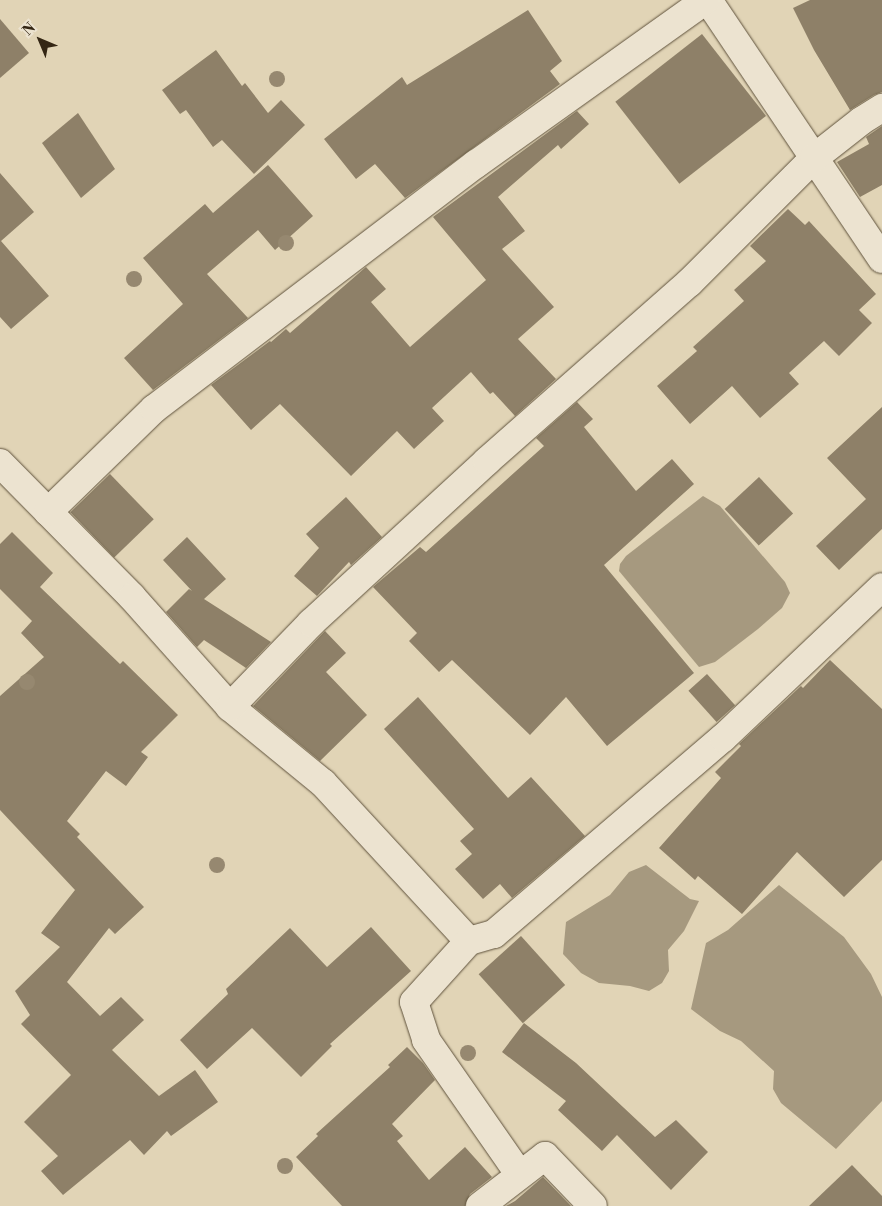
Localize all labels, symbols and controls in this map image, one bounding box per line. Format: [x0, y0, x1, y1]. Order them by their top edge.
north arrow [15, 15, 65, 65]
text: N [19, 19, 40, 40]

